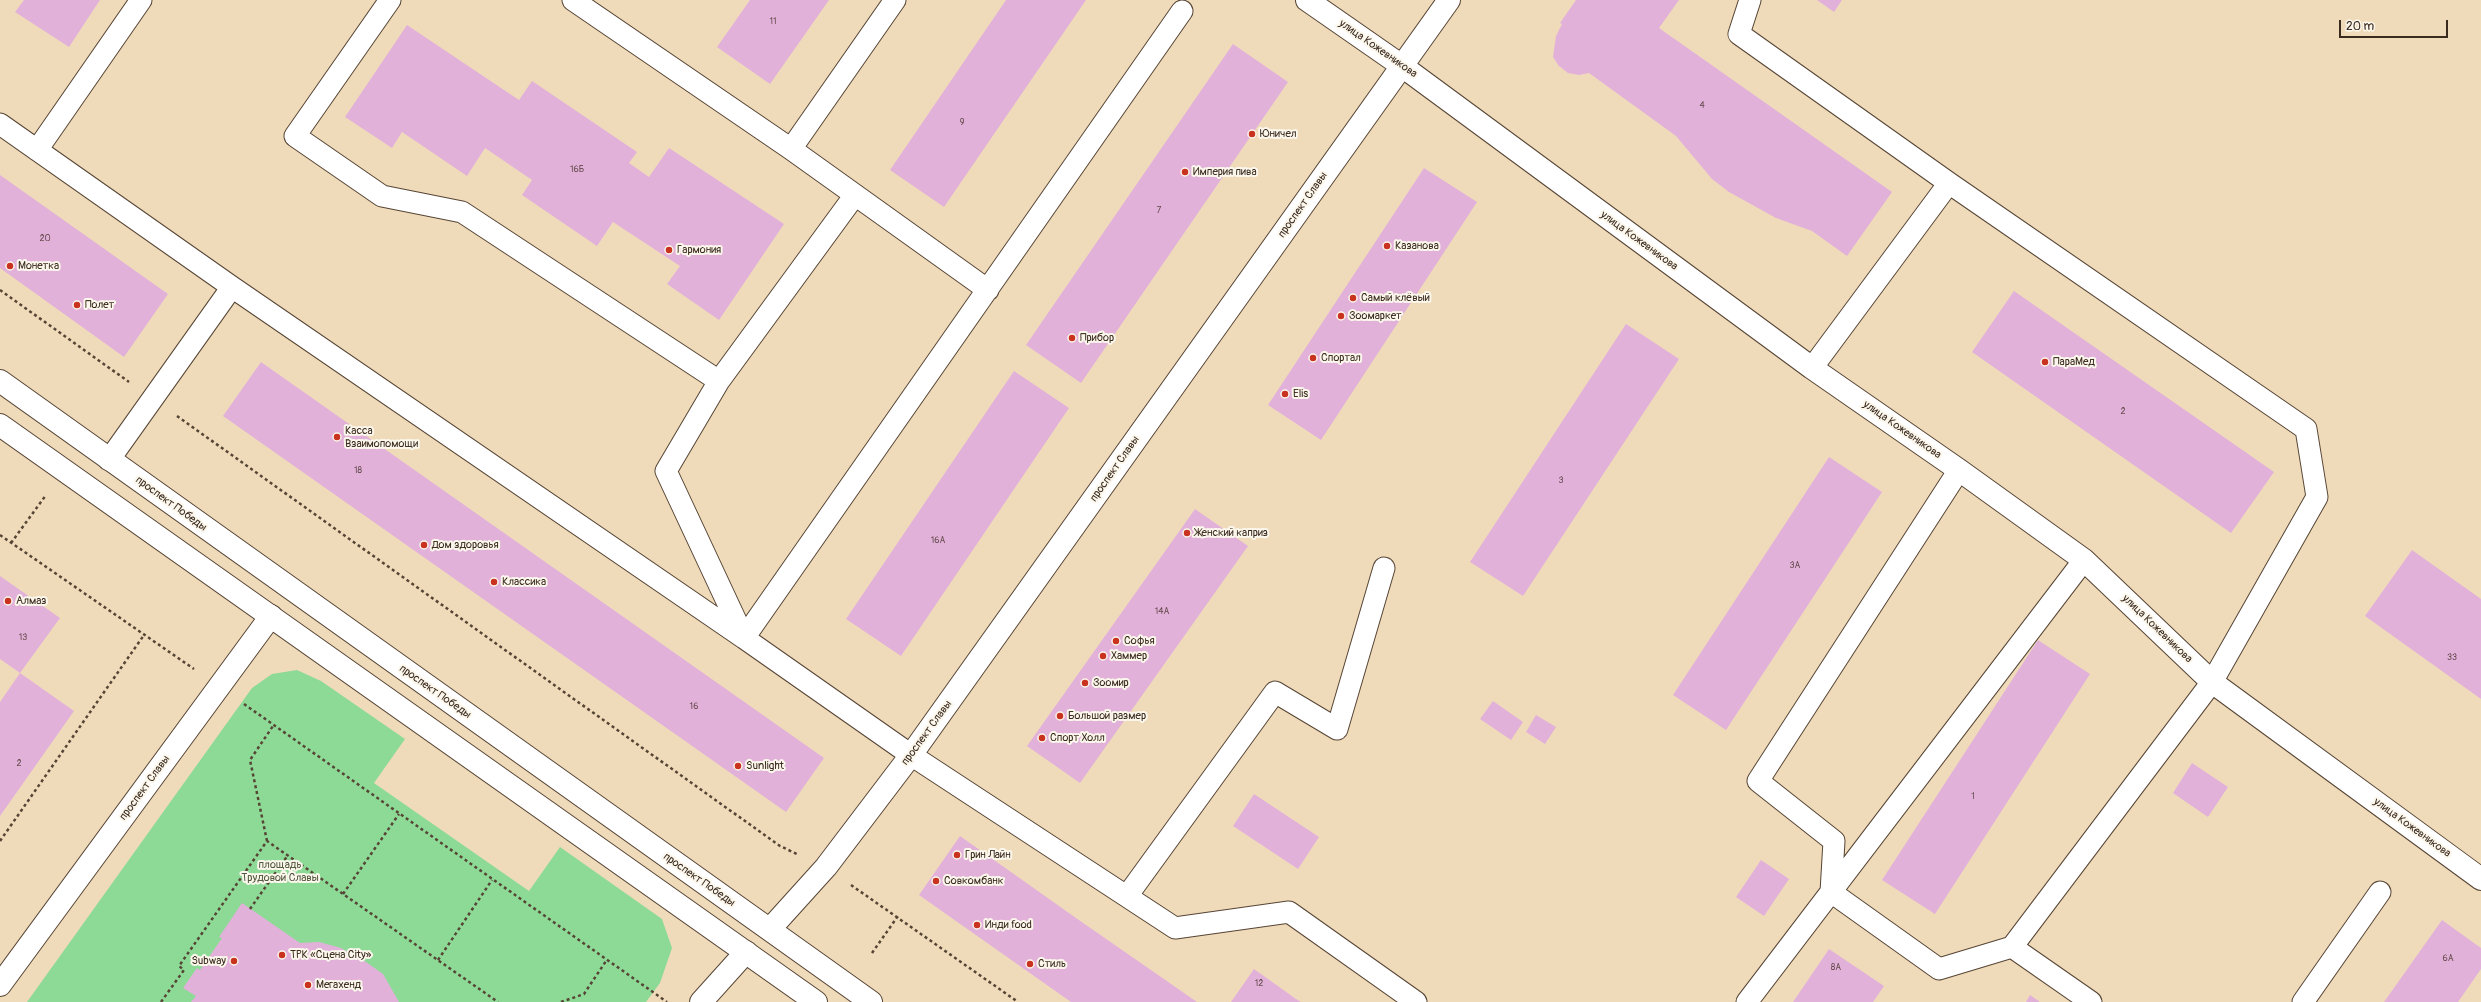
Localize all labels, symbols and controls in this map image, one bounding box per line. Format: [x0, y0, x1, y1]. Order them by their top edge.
scale bar [2341, 12, 2450, 38]
house number: 11 [769, 17, 777, 27]
street label: улица Кожевникова [1336, 17, 1420, 81]
text: 20 m [2346, 19, 2374, 34]
house number: 4 [1699, 101, 1705, 111]
house number: 9 [960, 118, 964, 128]
place label: Юничел [1260, 127, 1297, 141]
marker: Юничел [1247, 129, 1257, 139]
house number: 16Б [570, 165, 584, 175]
place label: Империя пива [1193, 165, 1257, 179]
marker: Империя пива [1180, 167, 1190, 177]
street label: проспект Славы [1275, 170, 1331, 240]
house number: 7 [1157, 206, 1161, 216]
street label: улица Кожевникова [1598, 209, 1680, 273]
house number: 20 [39, 234, 51, 244]
place label: Казанова [1395, 239, 1439, 253]
marker: Казанова [1382, 241, 1392, 251]
place label: Гармония [677, 243, 721, 257]
marker: Гармония [664, 245, 674, 255]
place label: Монетка [18, 259, 59, 273]
marker: Монетка [5, 261, 15, 271]
place label: Самый клёвый [1361, 291, 1430, 305]
marker: Самый клёвый [1348, 293, 1358, 303]
place label: Полет [85, 298, 114, 312]
marker: Полет [72, 300, 82, 310]
place label: Зоомаркет [1349, 309, 1402, 323]
marker: Зоомаркет [1336, 311, 1346, 321]
place label: Прибор [1080, 331, 1114, 345]
marker: Прибор [1067, 333, 1077, 343]
place label: Спортал [1321, 351, 1361, 365]
marker: Спортал [1308, 353, 1318, 363]
place label: ПараМед [2053, 355, 2095, 369]
marker: ПараМед [2040, 357, 2050, 367]
place label: Elis [1293, 387, 1308, 401]
marker: Elis [1280, 389, 1290, 399]
street label: улица Кожевникова [1860, 398, 1944, 462]
house number: 2 [2120, 407, 2126, 417]
place label: Касса Взаимопомощи [345, 424, 418, 450]
marker: Касса Взаимопомощи [332, 432, 342, 442]
street label: проспект Славы [1087, 434, 1143, 504]
house number: 18 [354, 466, 362, 476]
street label: проспект Победы [133, 474, 209, 534]
house number: 3 [1558, 476, 1564, 486]
place label: Женский каприз [1195, 526, 1268, 540]
marker: Женский каприз [1182, 528, 1192, 538]
house number: 16А [931, 536, 945, 546]
place label: Дом здоровья [432, 538, 499, 552]
marker: Дом здоровья [419, 540, 429, 550]
house number: 3А [1790, 561, 1800, 571]
place label: Классика [502, 575, 546, 589]
marker: Классика [489, 577, 499, 587]
street label: улица Кожевникова [2119, 592, 2195, 666]
place label: Алмаз [16, 594, 47, 608]
marker: Алмаз [3, 596, 13, 606]
house number: 14А [1155, 607, 1169, 617]
house number: 13 [19, 633, 27, 643]
place label: Софья [1124, 634, 1155, 648]
marker: Софья [1111, 636, 1121, 646]
place label: Хаммер [1111, 649, 1147, 663]
marker: Хаммер [1098, 651, 1108, 661]
house number: 33 [2447, 653, 2457, 663]
street label: проспект Победы [396, 662, 474, 722]
place label: Зоомир [1093, 676, 1129, 690]
marker: Зоомир [1080, 678, 1090, 688]
street label: проспект Славы [899, 698, 955, 768]
house number: 16 [690, 702, 698, 712]
place label: Большой размер [1068, 709, 1146, 723]
marker: Большой размер [1055, 711, 1065, 721]
place label: Спорт Холл [1050, 731, 1105, 745]
marker: Спорт Холл [1037, 733, 1047, 743]
street label: проспект Славы [117, 753, 173, 823]
house number: 2 [16, 759, 22, 769]
place label: Sunlight [746, 759, 784, 773]
marker: Sunlight [733, 761, 743, 771]
house number: 1 [1971, 792, 1975, 802]
street label: улица Кожевникова [2371, 796, 2453, 860]
place label: Грин Лайн [965, 848, 1011, 862]
street label: проспект Победы [660, 850, 738, 910]
marker: Грин Лайн [952, 850, 962, 860]
park label: площадь Трудовой Славы [241, 858, 319, 884]
place label: Совкомбанк [944, 874, 1004, 888]
marker: Совкомбанк [931, 876, 941, 886]
place label: Инди food [985, 918, 1032, 932]
marker: Инди food [972, 920, 982, 930]
place label: ТРК «Сцена City» [290, 948, 371, 962]
marker: ТРК «Сцена City» [277, 950, 287, 960]
place label: Subway [191, 954, 226, 968]
house number: 6А [2442, 954, 2454, 964]
marker: Subway [229, 956, 239, 966]
place label: Стиль [1038, 957, 1066, 971]
marker: Стиль [1025, 959, 1035, 969]
house number: 8А [1831, 963, 1841, 973]
place label: Мегахенд [316, 978, 361, 992]
house number: 12 [1255, 979, 1263, 989]
marker: Мегахенд [303, 980, 313, 990]

